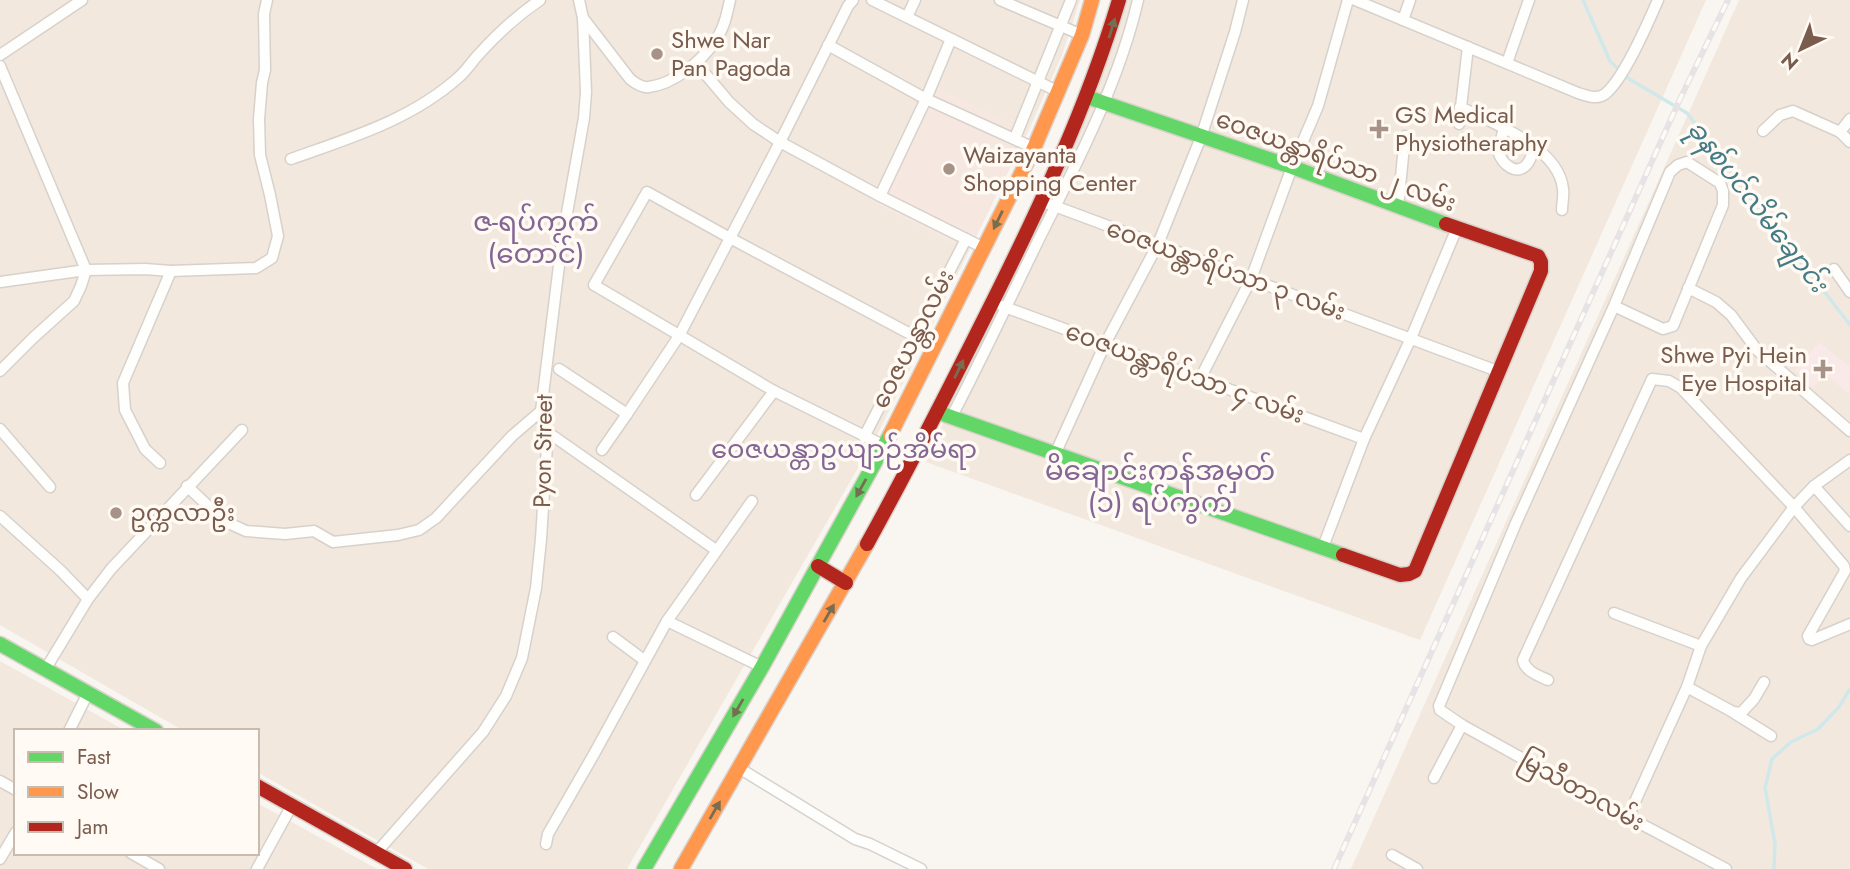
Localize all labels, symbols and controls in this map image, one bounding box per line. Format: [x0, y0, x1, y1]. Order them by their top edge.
north arrow [1766, 14, 1836, 84]
one-way arrow [1107, 17, 1117, 38]
place label: Shwe Nar Pan Pagoda [671, 22, 791, 85]
marker: Shwe Nar Pan Pagoda [649, 46, 665, 62]
text: N [1775, 46, 1804, 76]
place label: GS Medical Physiotheraphy [1395, 97, 1548, 160]
street label: ဝေဇယန္တာရိပ်သာ ၂ လမ်း [1210, 101, 1461, 222]
water label: ခုနစ်ပင်လိမ်ချောင်း [1676, 112, 1839, 304]
marker: GS Medical Physiotheraphy [1369, 119, 1389, 139]
place label: Waizayanta Shopping Center [963, 137, 1137, 200]
marker: Waizayanta Shopping Center [941, 161, 957, 177]
district label: ဇ-ရပ်ကွက် (တောင်) [473, 201, 599, 274]
one-way arrow [992, 210, 1004, 230]
street label: ဝေဇယန္တာရိပ်သာ ၃ လမ်း [1101, 210, 1351, 331]
street label: ဝေဇယန္တာလမ်း [862, 263, 964, 415]
street label: ဝေဇယန္တာရိပ်သာ ၄ လမ်း [1060, 313, 1310, 434]
place label: Shwe Pyi Hein Eye Hospital [1660, 337, 1807, 400]
one-way arrow [953, 359, 964, 379]
marker: Shwe Pyi Hein Eye Hospital [1813, 359, 1833, 379]
street label: Pyon Street [524, 394, 561, 508]
district label: ဝေဇယန္တာဥယျာဉ်အိမ်ရာ [711, 430, 977, 470]
district label: မိချောင်းကန်အမှတ် (၁) ရပ်ကွက် [1045, 450, 1275, 525]
one-way arrow [855, 478, 867, 498]
place label: ဥက္ကလာဦး [130, 495, 235, 532]
marker: ဥက္ကလာဦး [108, 505, 124, 521]
one-way arrow [823, 603, 835, 623]
one-way arrow [732, 698, 744, 718]
legend [14, 729, 259, 855]
text: Fast [77, 742, 110, 772]
street label: မြသီတာလမ်း [1512, 742, 1651, 841]
text: Slow [77, 777, 119, 807]
one-way arrow [709, 800, 721, 819]
text: Jam [74, 812, 109, 842]

